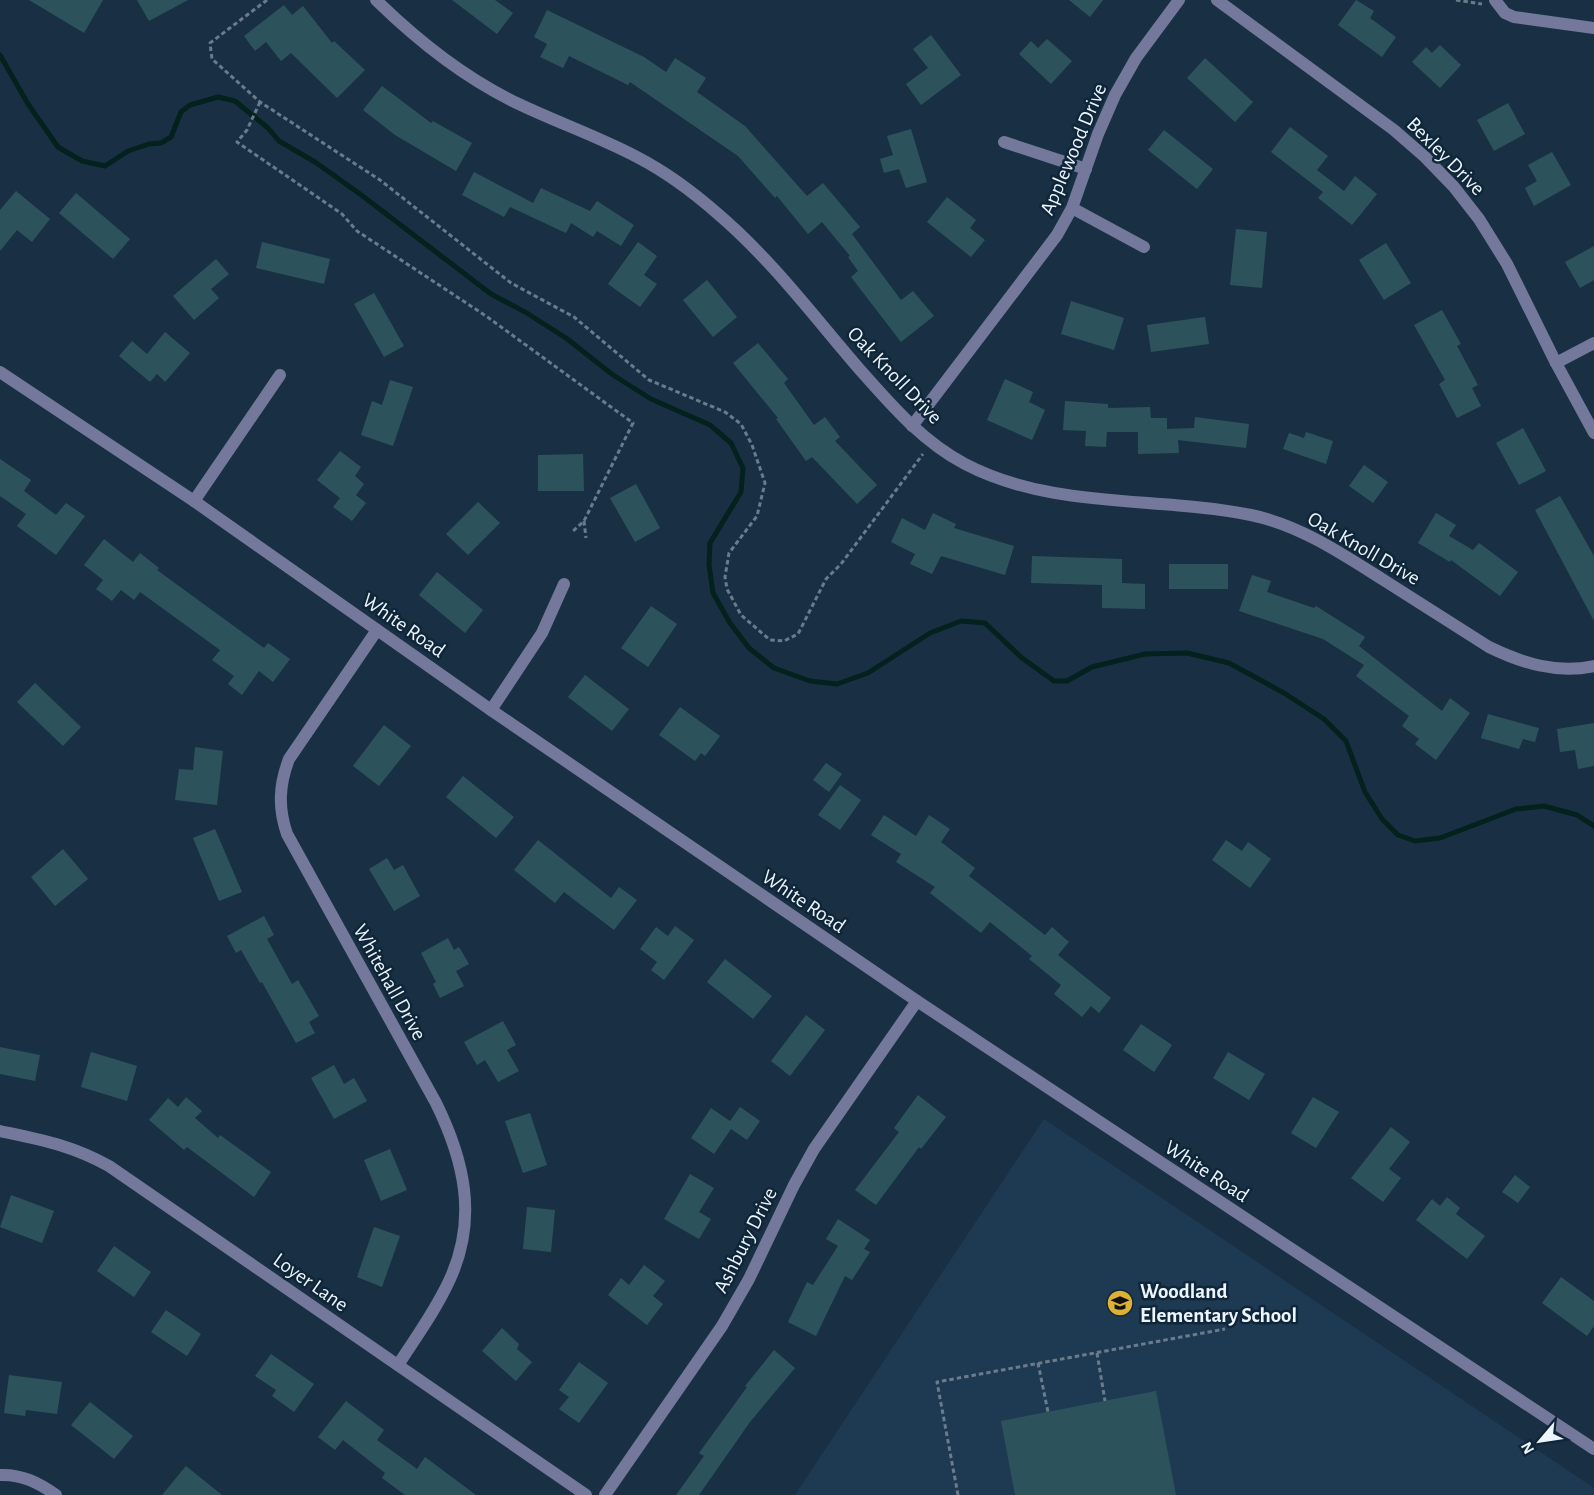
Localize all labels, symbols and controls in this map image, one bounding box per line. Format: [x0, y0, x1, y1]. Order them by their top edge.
street label: Applewood Drive [1036, 80, 1111, 218]
street label: Bexley Drive [1403, 113, 1489, 199]
street label: Oak Knoll Drive [843, 323, 946, 428]
street label: Oak Knoll Drive [1304, 508, 1424, 589]
street label: White Road [358, 589, 449, 662]
street label: White Road [758, 866, 849, 937]
street label: Whitehall Drive [349, 921, 430, 1044]
street label: White Road [1161, 1137, 1253, 1206]
street label: Ashbury Drive [710, 1184, 781, 1296]
street label: Loyer Lane [270, 1249, 352, 1316]
place label: Woodland Elementary School [1140, 1281, 1297, 1326]
school or university icon: Woodland Elementary School [1105, 1288, 1135, 1318]
north arrow [1510, 1411, 1570, 1471]
text: N [1518, 1439, 1537, 1457]

